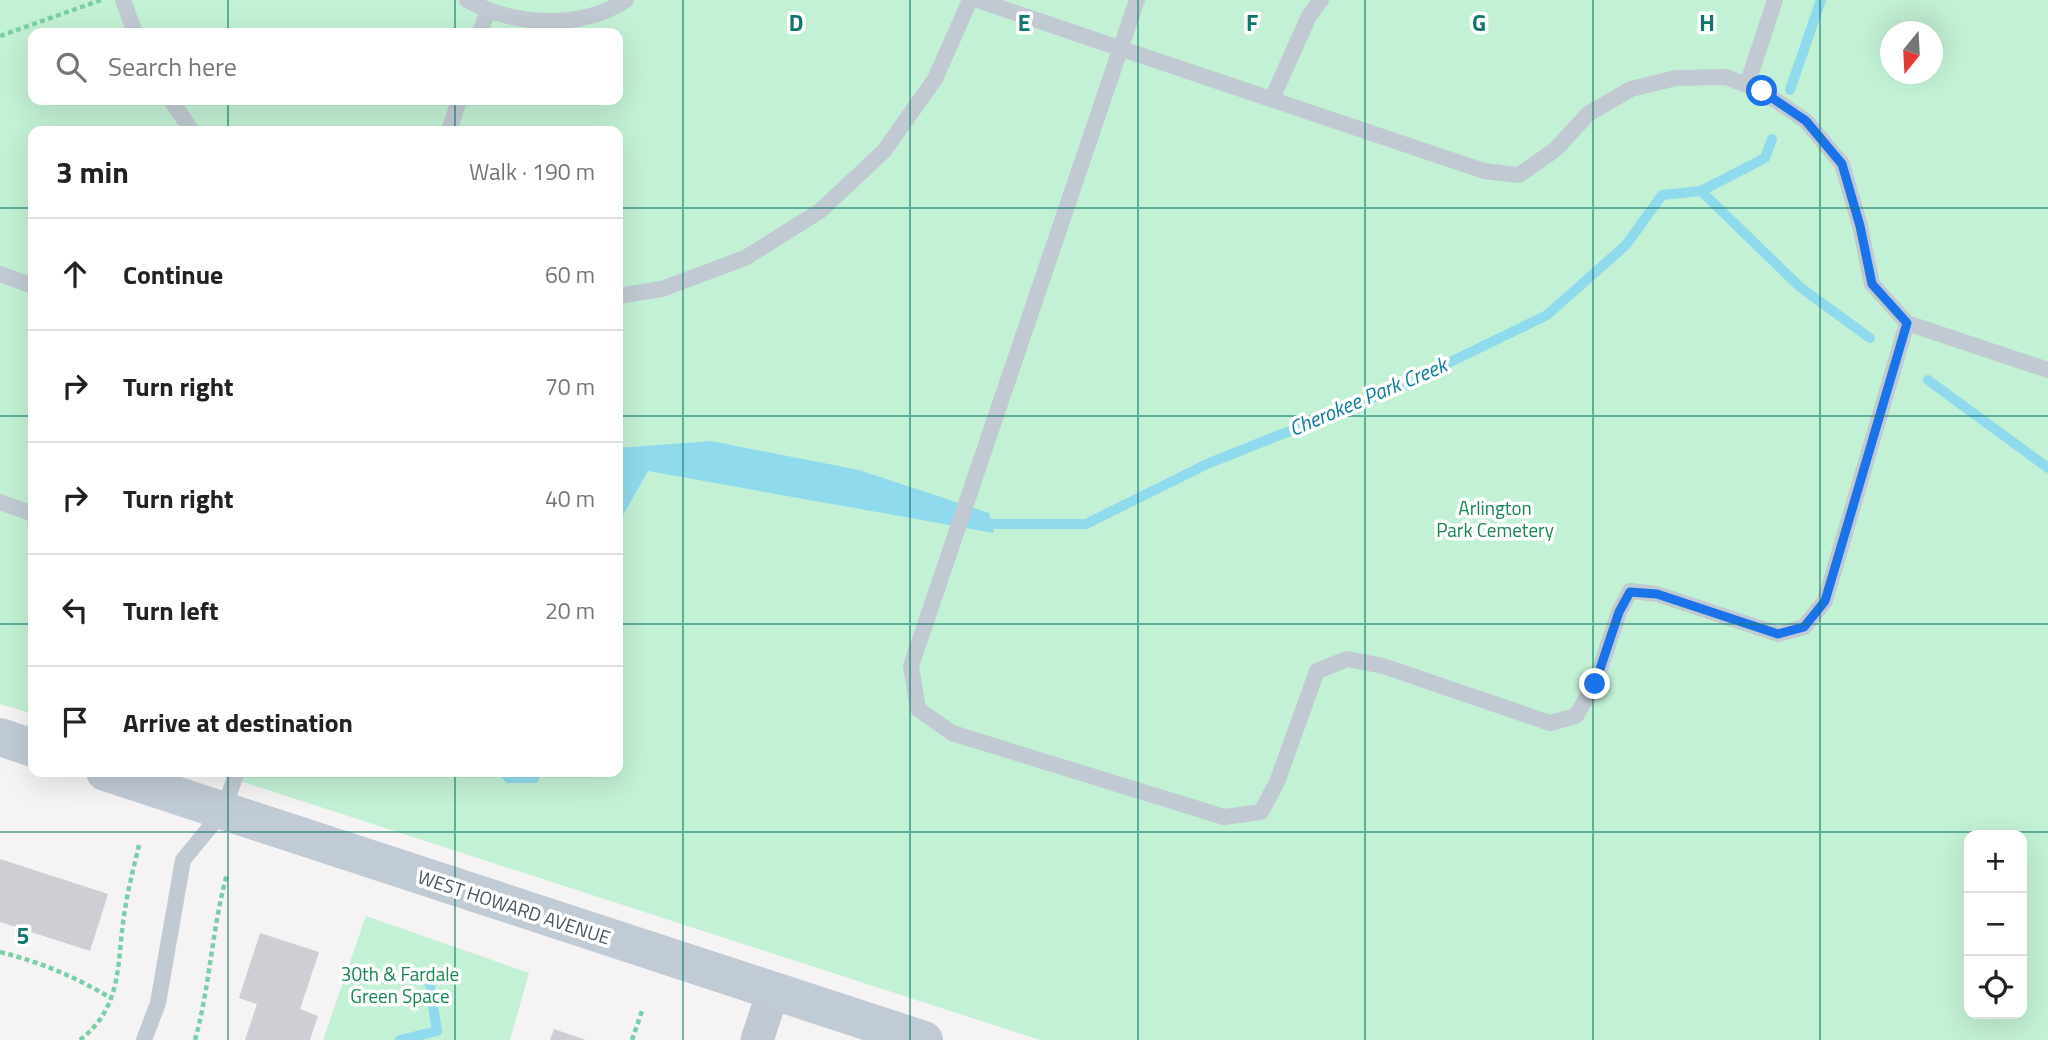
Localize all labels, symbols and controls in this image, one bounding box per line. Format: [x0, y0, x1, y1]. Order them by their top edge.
text: D [789, 5, 803, 40]
text: E [1018, 5, 1030, 40]
text: F [1246, 5, 1258, 40]
text: G [1472, 5, 1486, 40]
text: H [1699, 5, 1715, 40]
north arrow [1880, 21, 1943, 84]
search box [28, 28, 623, 105]
text: Search here [108, 47, 237, 86]
icon: search [52, 48, 90, 86]
route start [1746, 75, 1777, 106]
text: 3 min [56, 149, 129, 195]
text: Walk · 190 m [469, 154, 595, 189]
icon: ahead [56, 255, 94, 293]
text: Continue [123, 255, 223, 294]
text: 60 m [545, 257, 595, 292]
water label: Cherokee Park Creek [1284, 347, 1454, 444]
icon: right [56, 367, 94, 405]
text: Turn right [123, 367, 234, 406]
text: 70 m [545, 369, 595, 404]
icon: right [56, 479, 94, 517]
text: Turn right [123, 479, 234, 518]
text: 40 m [545, 481, 595, 516]
park label: Arlington Park Cemetery [1436, 493, 1554, 544]
icon: left [56, 591, 94, 629]
text: Turn left [123, 591, 218, 630]
text: 20 m [545, 593, 595, 628]
route end [1579, 668, 1610, 699]
icon: arrive [56, 703, 94, 741]
text: Arrive at destination [123, 703, 353, 742]
map controls [1964, 830, 2027, 1019]
button: + [1964, 830, 2027, 893]
street label: WEST HOWARD AVENUE [414, 862, 614, 951]
button: − [1964, 893, 2027, 956]
text: 5 [17, 918, 29, 953]
button: locate [1964, 956, 2027, 1019]
park label: 30th & Fardale Green Space [341, 959, 459, 1010]

